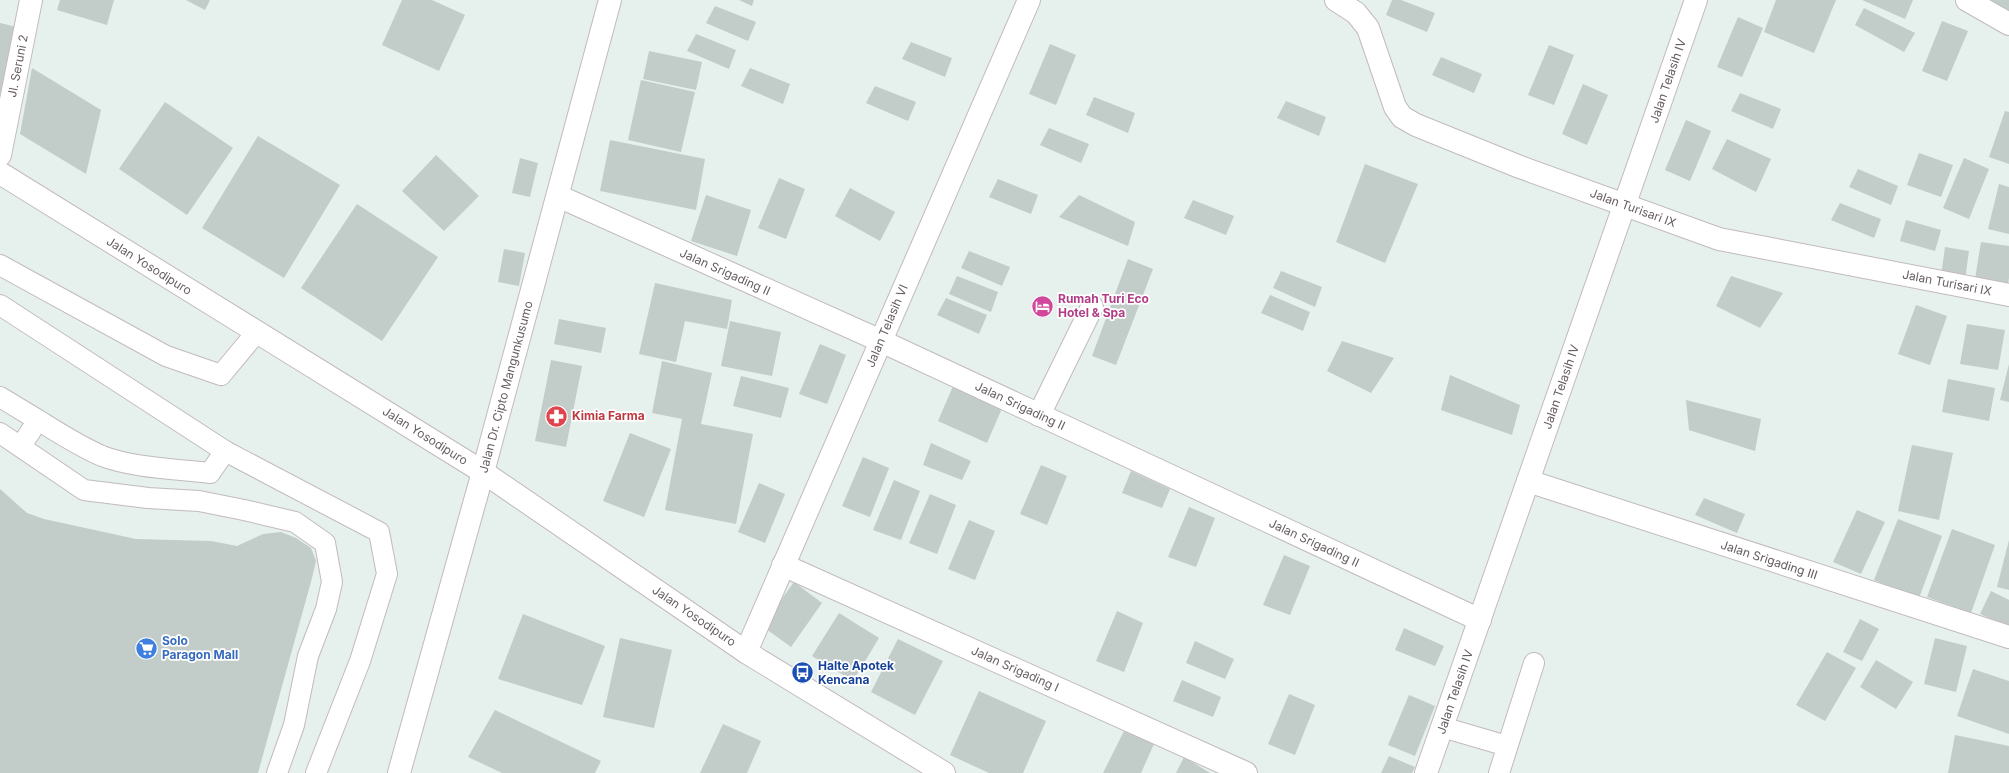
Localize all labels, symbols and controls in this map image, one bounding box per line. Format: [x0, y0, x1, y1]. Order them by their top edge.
street label: Jl. Seruni 2 [4, 33, 31, 99]
street label: Jalan Telasih IV [1646, 37, 1689, 125]
street label: Jalan Turisari IX [1588, 185, 1678, 230]
street label: Jalan Yosodipuro [104, 233, 195, 298]
street label: Jalan Srigading II [678, 245, 773, 298]
street label: Jalan Turisari IX [1901, 266, 1993, 299]
street label: Jalan Telasih VI [862, 282, 911, 369]
place label: Rumah Turi Eco Hotel & Spa [1058, 291, 1149, 320]
hotel icon: Rumah Turi Eco Hotel & Spa [1029, 293, 1055, 319]
street label: Jalan Dr. Cipto Mangunkusumo [475, 299, 536, 474]
street label: Jalan Telasih IV [1539, 343, 1582, 431]
street label: Jalan Srigading II [973, 378, 1068, 433]
street label: Jalan Yosodipuro [380, 403, 471, 468]
pharmacy icon: Kimia Farma [543, 403, 569, 429]
place label: Kimia Farma [572, 408, 645, 423]
street label: Jalan Srigading II [1267, 515, 1362, 570]
street label: Jalan Srigading III [1719, 537, 1819, 582]
street label: Jalan Yosodipuro [650, 582, 739, 649]
place label: Solo Paragon Mall [162, 633, 238, 662]
supermarket icon: Solo Paragon Mall [134, 635, 160, 661]
street label: Jalan Srigading I [969, 642, 1061, 695]
street label: Jalan Telasih IV [1433, 648, 1476, 736]
place label: Halte Apotek Kencana [818, 658, 894, 687]
bus stop icon: Halte Apotek Kencana [790, 660, 816, 686]

